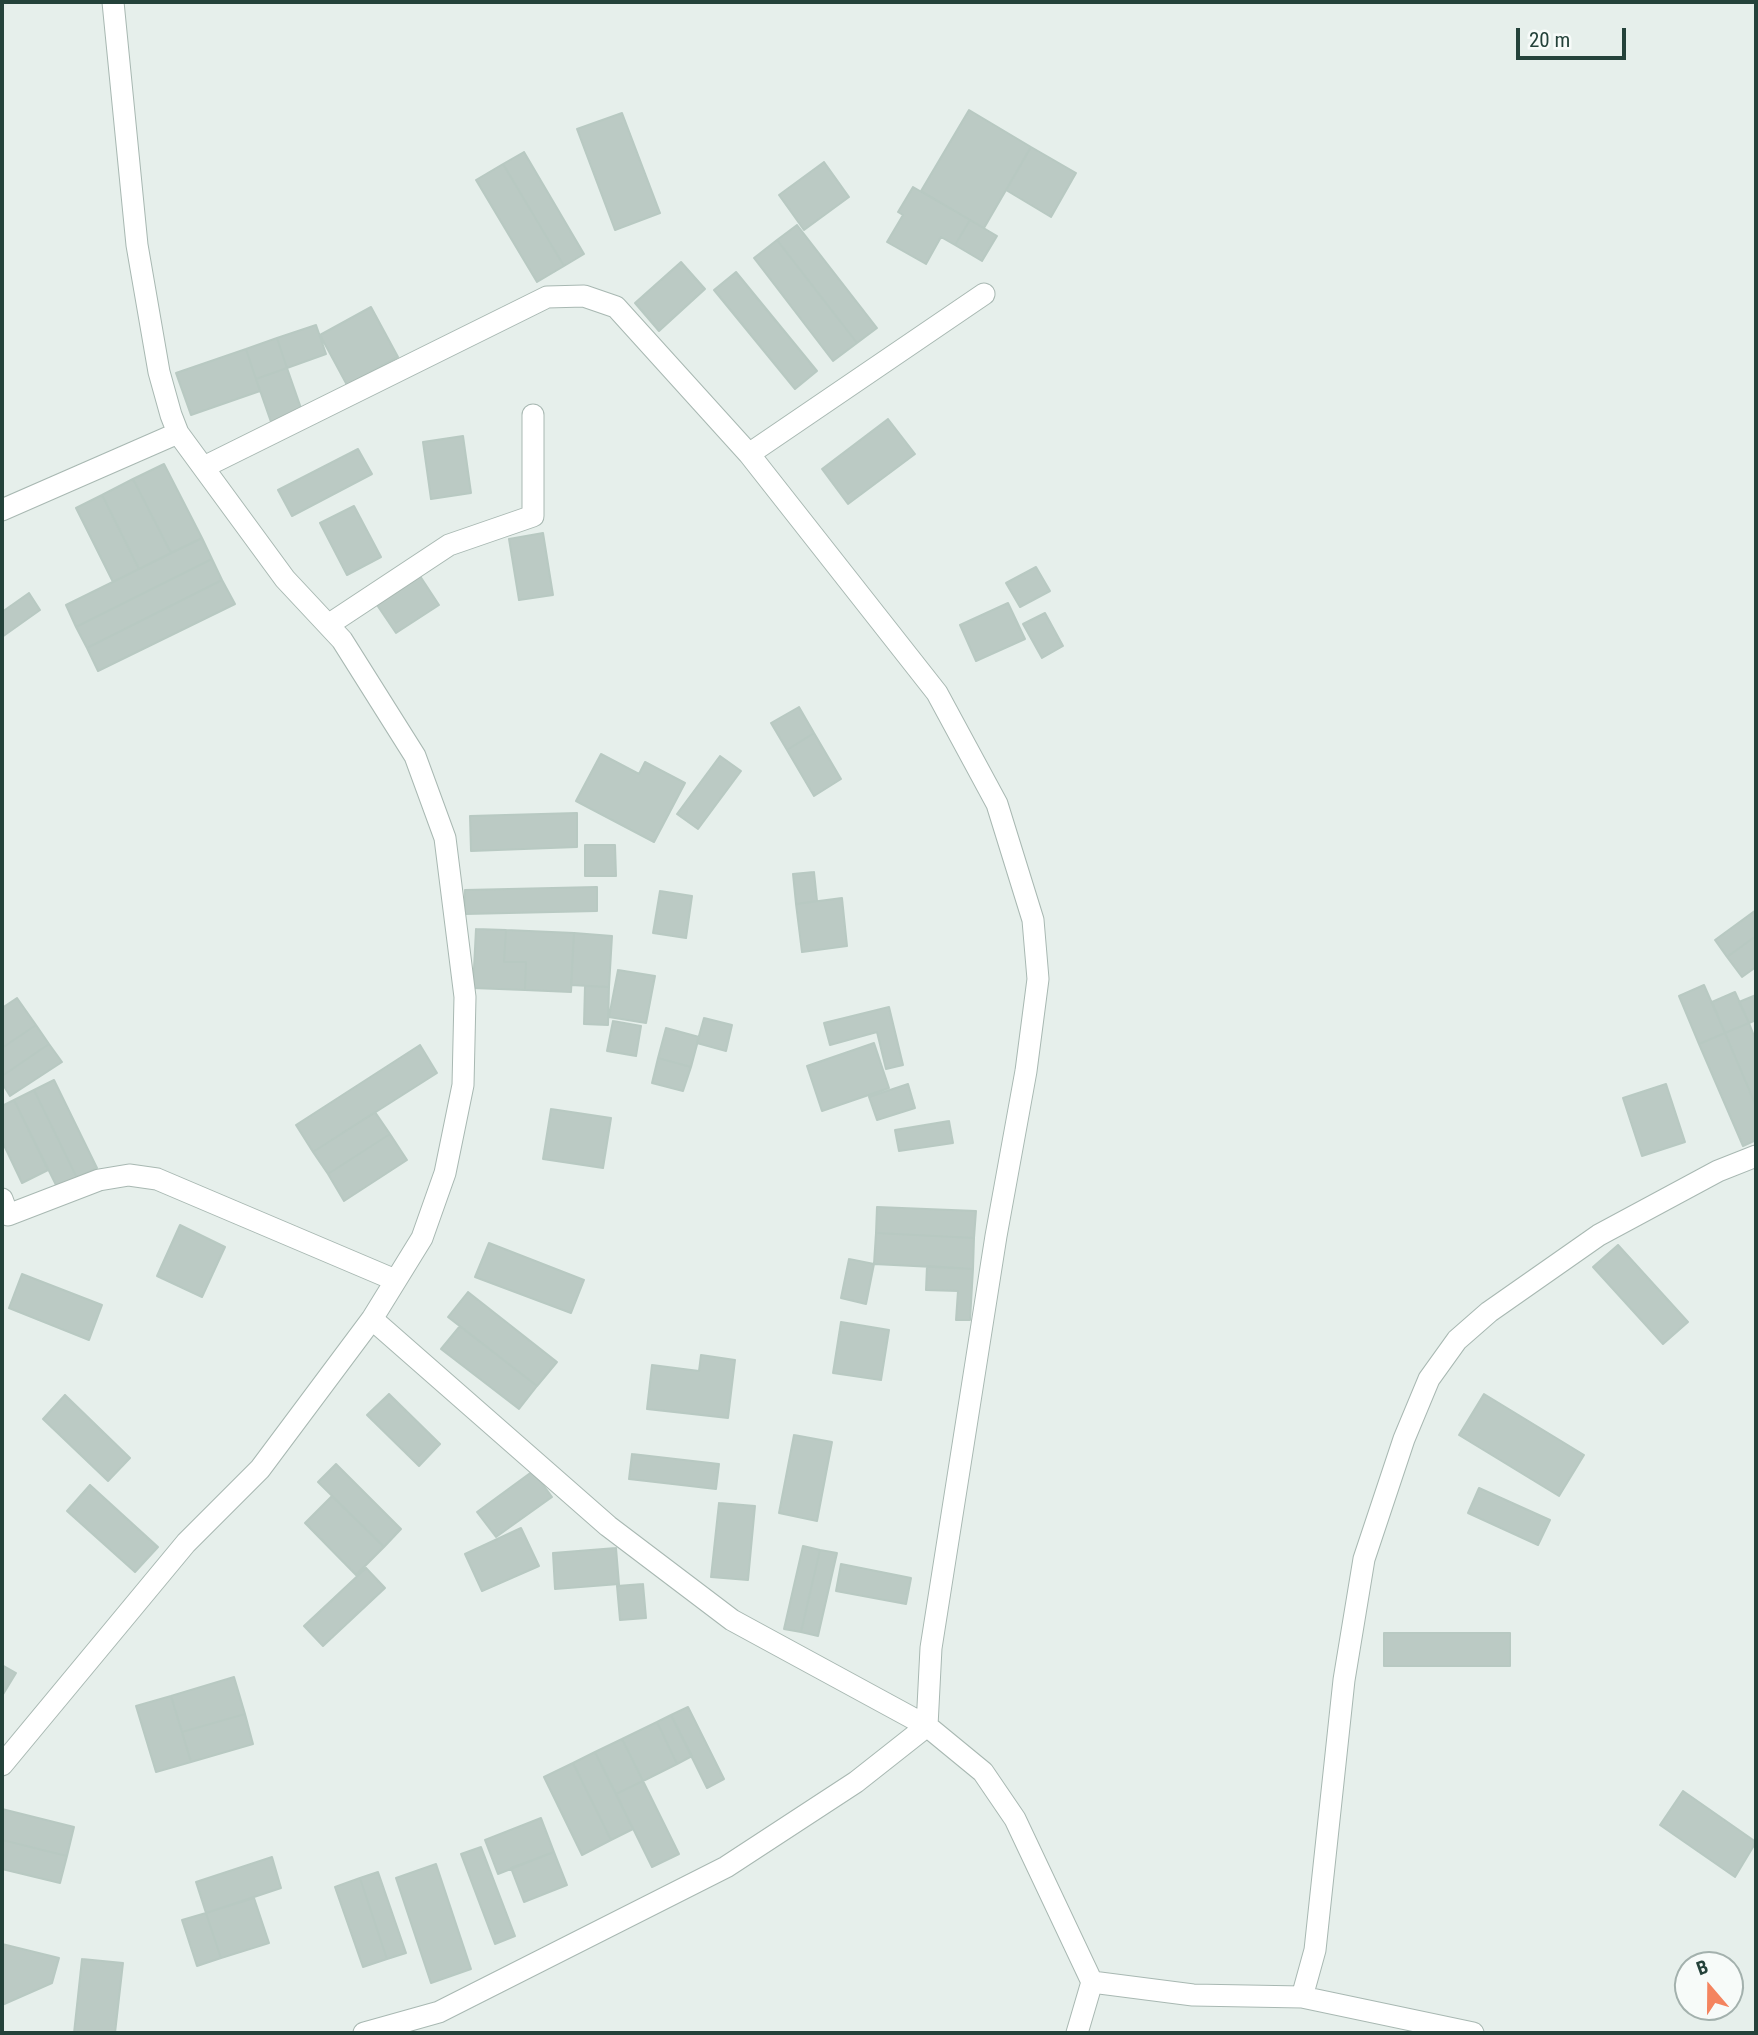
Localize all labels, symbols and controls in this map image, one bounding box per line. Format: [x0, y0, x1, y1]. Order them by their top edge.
scale bar [1520, 14, 1630, 58]
text: 20 m [1529, 28, 1570, 52]
north arrow [1674, 1951, 1744, 2021]
text: B [1693, 1955, 1711, 1980]

